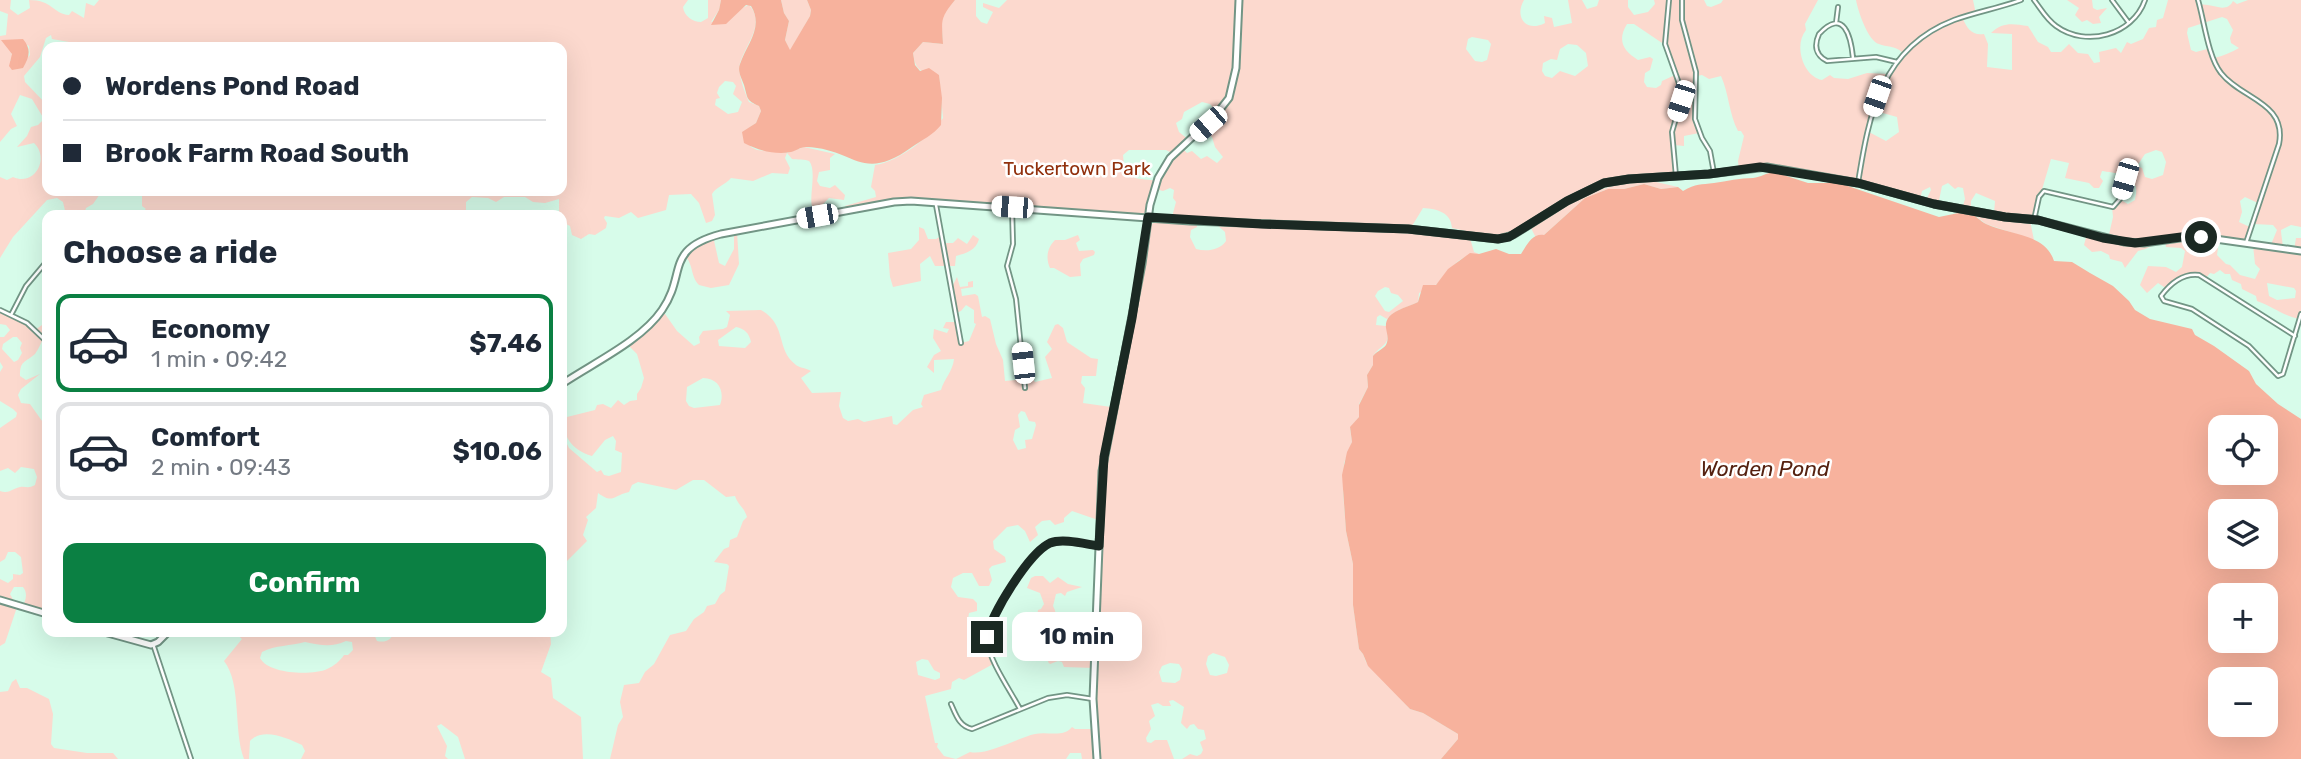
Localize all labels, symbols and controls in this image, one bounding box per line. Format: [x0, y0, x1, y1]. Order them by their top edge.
text: Wordens Pond Road [105, 71, 360, 102]
car [1861, 73, 1894, 119]
car [1665, 78, 1698, 124]
car [1186, 102, 1231, 146]
text: Brook Farm Road South [105, 138, 409, 169]
car [2110, 156, 2141, 202]
park label: Tuckertown Park [1003, 157, 1151, 180]
car [991, 195, 1034, 219]
car [795, 202, 840, 230]
route start [2185, 221, 2217, 253]
text: Choose a ride [63, 233, 277, 271]
icon: car [67, 312, 130, 375]
text: Economy [151, 314, 270, 345]
text: $7.46 [469, 328, 542, 359]
car [1011, 341, 1036, 385]
text: 1 min · 09:42 [151, 345, 287, 373]
map controls [2208, 415, 2278, 737]
button: locate [2208, 415, 2278, 485]
icon: car [67, 420, 130, 483]
text: Comfort [151, 422, 260, 453]
text: $10.06 [452, 436, 542, 467]
text: 2 min · 09:43 [151, 453, 291, 481]
water label: Worden Pond [1700, 456, 1830, 481]
button: layers [2208, 499, 2278, 569]
button: Confirm [63, 543, 546, 623]
button: + [2208, 583, 2278, 653]
callout: 10 min [1012, 612, 1141, 662]
route end [971, 621, 1003, 653]
text: 10 min [1040, 622, 1114, 650]
button: − [2208, 667, 2278, 737]

